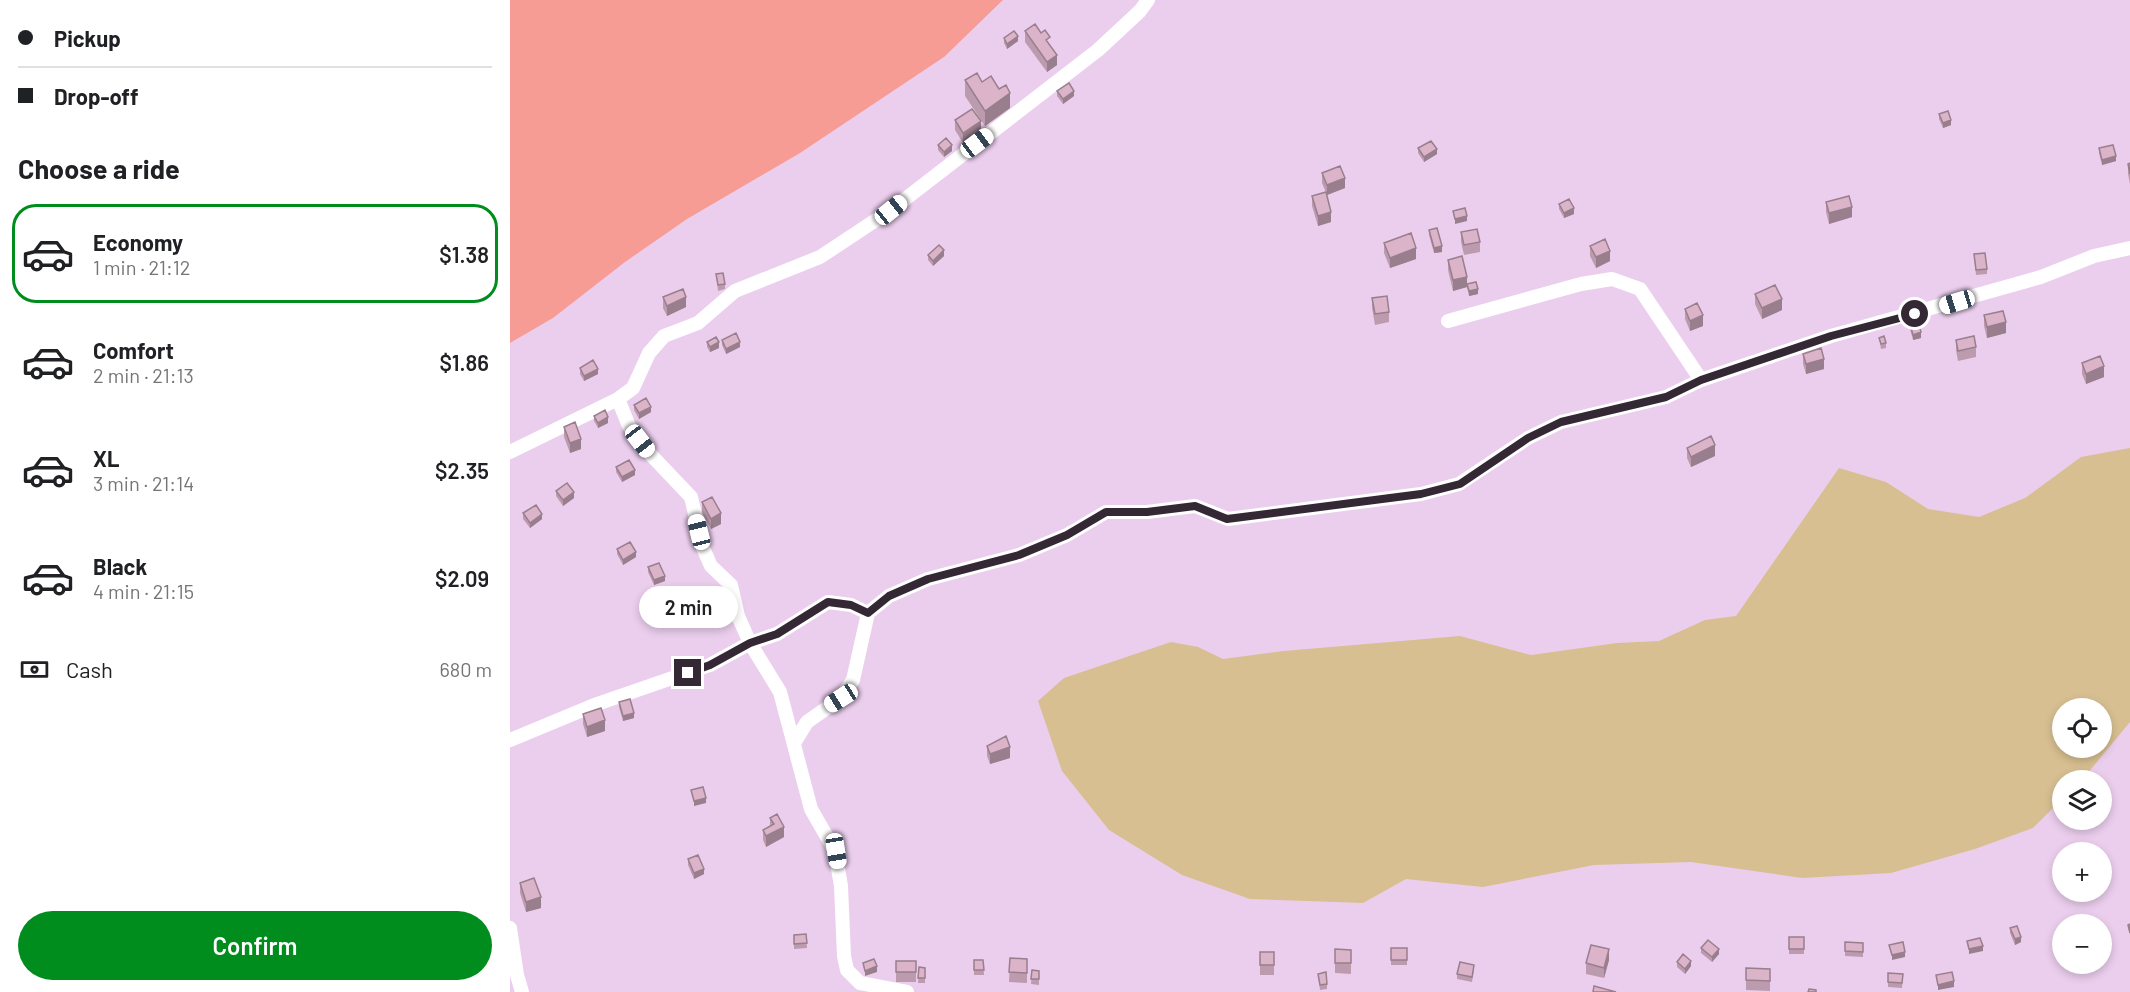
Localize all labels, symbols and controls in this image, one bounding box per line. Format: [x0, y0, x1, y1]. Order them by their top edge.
text: Pickup [54, 25, 121, 51]
text: Drop-off [54, 83, 138, 109]
car [957, 125, 997, 161]
text: Choose a ride [18, 152, 180, 184]
car [871, 192, 911, 228]
icon: car [21, 227, 75, 281]
text: Economy [93, 229, 183, 255]
text: $1.38 [439, 241, 489, 267]
text: 1 min · 21:12 [93, 255, 191, 279]
car [1937, 288, 1977, 316]
route start [1901, 300, 1928, 327]
icon: car [21, 335, 75, 389]
text: Comfort [93, 337, 174, 363]
text: $1.86 [439, 349, 489, 375]
text: 2 min · 21:13 [93, 363, 194, 387]
car [622, 421, 658, 461]
icon: car [21, 443, 75, 497]
text: XL [93, 445, 119, 471]
text: $2.35 [435, 457, 489, 483]
text: 3 min · 21:14 [93, 471, 194, 495]
car [686, 512, 712, 552]
icon: car [21, 551, 75, 605]
text: Black [93, 553, 147, 579]
text: $2.09 [435, 565, 489, 591]
text: 4 min · 21:15 [93, 579, 194, 603]
callout: 2 min [638, 586, 738, 628]
text: 2 min [665, 595, 712, 619]
icon: cash [18, 653, 51, 686]
text: Cash [66, 656, 113, 682]
text: 680 m [439, 657, 492, 681]
route end [674, 659, 701, 686]
car [821, 681, 861, 715]
map controls [2052, 698, 2112, 974]
button: locate [2052, 698, 2112, 758]
button: layers [2052, 770, 2112, 830]
car [824, 832, 848, 870]
button: + [2052, 842, 2112, 902]
button: Confirm [18, 911, 492, 980]
button: − [2052, 914, 2112, 974]

